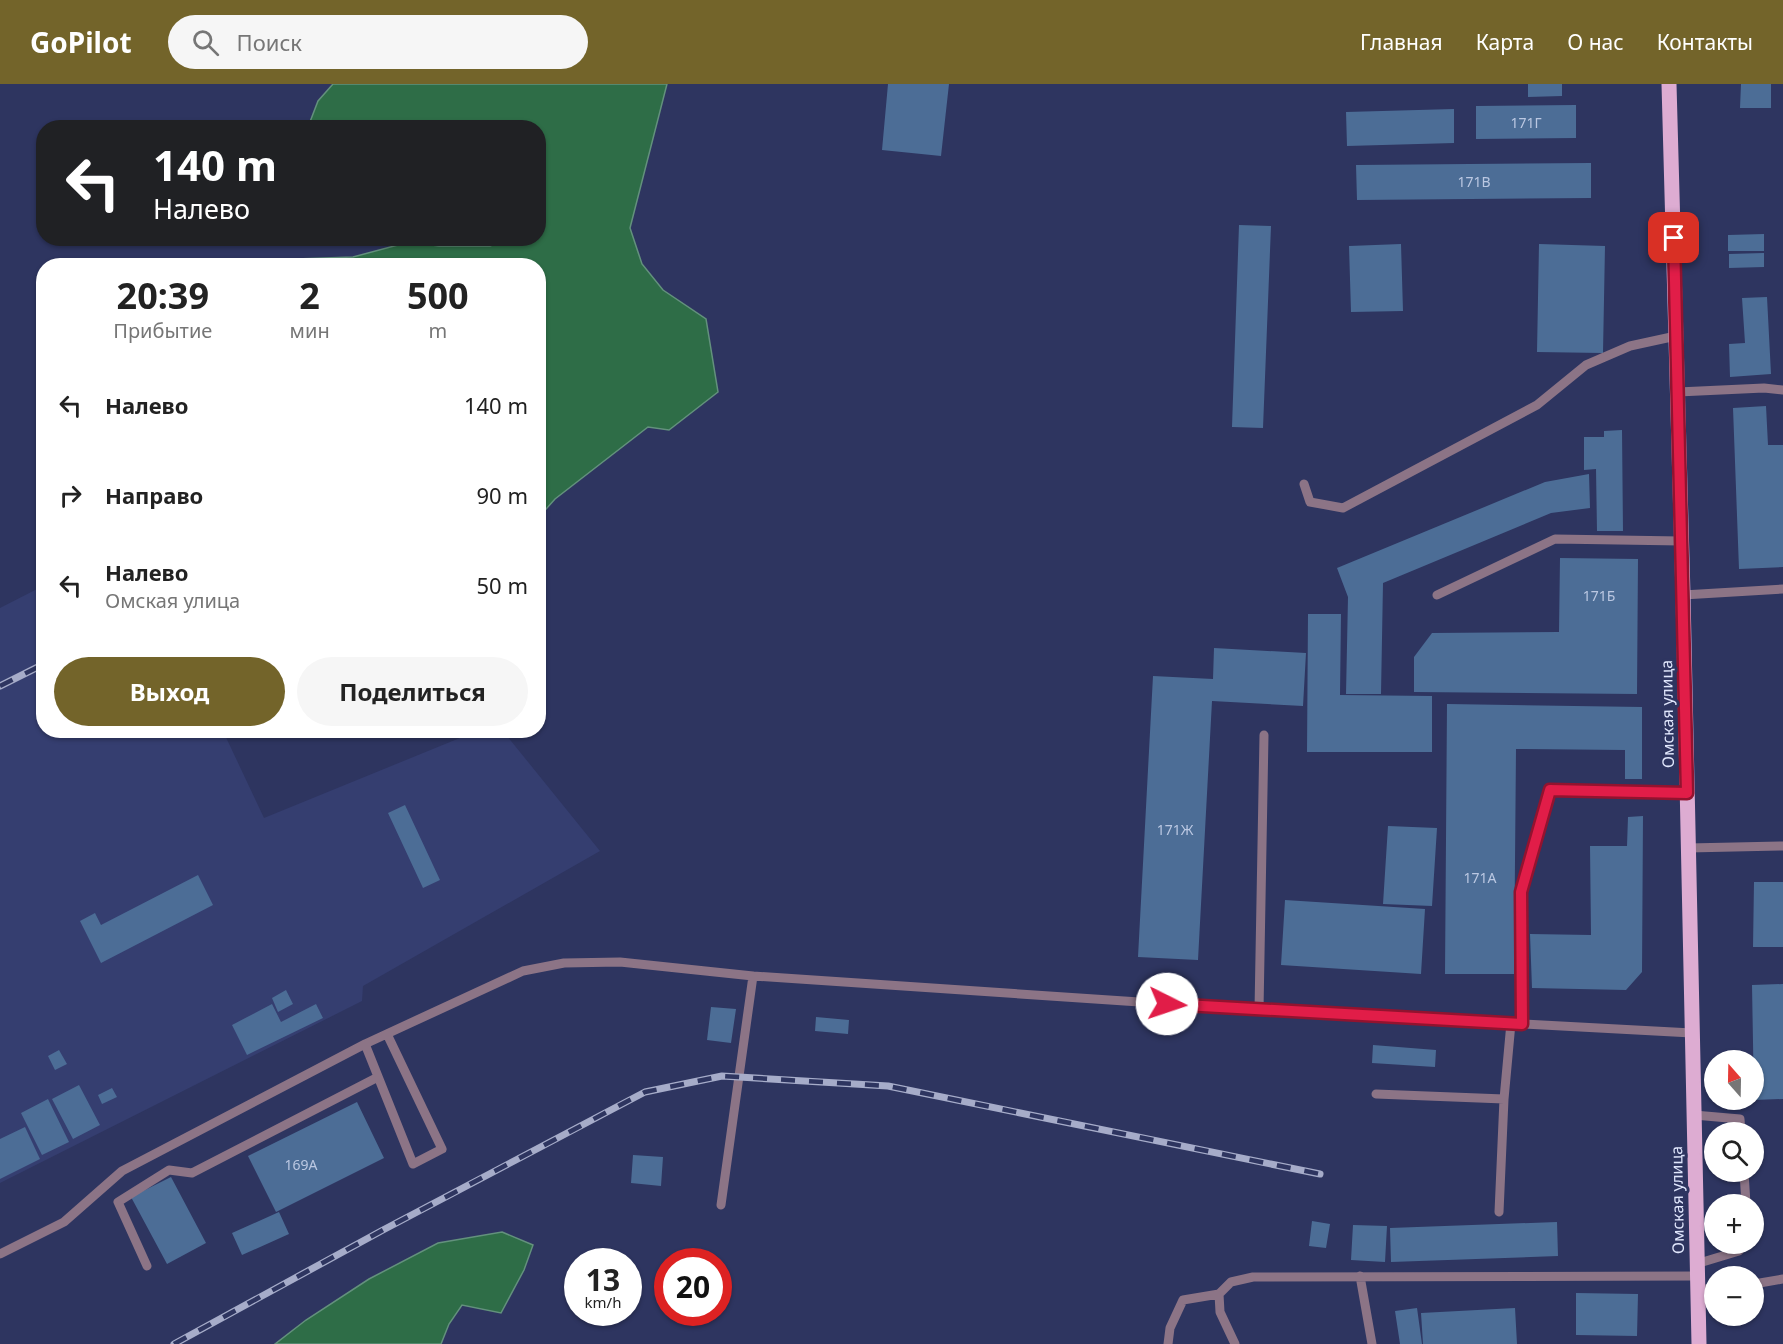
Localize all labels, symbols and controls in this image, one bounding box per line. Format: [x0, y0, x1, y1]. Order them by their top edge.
search box [168, 15, 588, 69]
text: GoPilot [30, 23, 132, 61]
icon: search [189, 26, 222, 59]
text: Поиск [237, 27, 302, 57]
text: Главная [1360, 28, 1443, 56]
text: Карта [1476, 28, 1534, 56]
text: О нас [1567, 28, 1624, 56]
text: Контакты [1657, 28, 1753, 56]
house number: 171Г [1510, 113, 1542, 132]
text: 140 m [153, 136, 277, 193]
icon: left [54, 144, 132, 222]
house number: 171В [1457, 172, 1491, 191]
text: Налево [153, 190, 250, 227]
pin [1648, 212, 1699, 263]
icon: arrive [1657, 221, 1690, 254]
text: 20:39 [117, 271, 209, 320]
text: 2 [299, 271, 320, 320]
text: 500 [407, 271, 469, 320]
text: Прибытие [113, 317, 212, 344]
text: мин [290, 317, 330, 344]
text: m [428, 317, 447, 344]
icon: left [54, 389, 87, 422]
text: Налево [105, 390, 188, 420]
text: 140 m [464, 390, 528, 420]
icon: right [54, 479, 87, 512]
text: Направо [105, 480, 203, 510]
text: 90 m [477, 480, 528, 510]
text: Налево [105, 557, 188, 587]
icon: left [54, 569, 87, 602]
text: 50 m [477, 570, 528, 600]
house number: 171Б [1583, 586, 1615, 605]
text: Омская улица [105, 587, 240, 614]
button: Выход [54, 657, 285, 726]
button: Поделиться [297, 657, 528, 726]
street label: Омская улица [1655, 660, 1679, 768]
house number: 171Ж [1157, 820, 1194, 839]
house number: 171А [1464, 868, 1497, 887]
position arrow [1135, 972, 1199, 1036]
north arrow [1704, 1050, 1764, 1110]
map controls [1704, 1050, 1764, 1326]
button: search [1704, 1122, 1764, 1182]
street label: Омская улица [1665, 1146, 1689, 1254]
house number: 169А [285, 1155, 318, 1174]
button: + [1704, 1194, 1764, 1254]
speed limit sign: 20 [654, 1248, 732, 1326]
text: 13 [586, 1259, 620, 1300]
button: − [1704, 1266, 1764, 1326]
text: km/h [585, 1292, 621, 1312]

